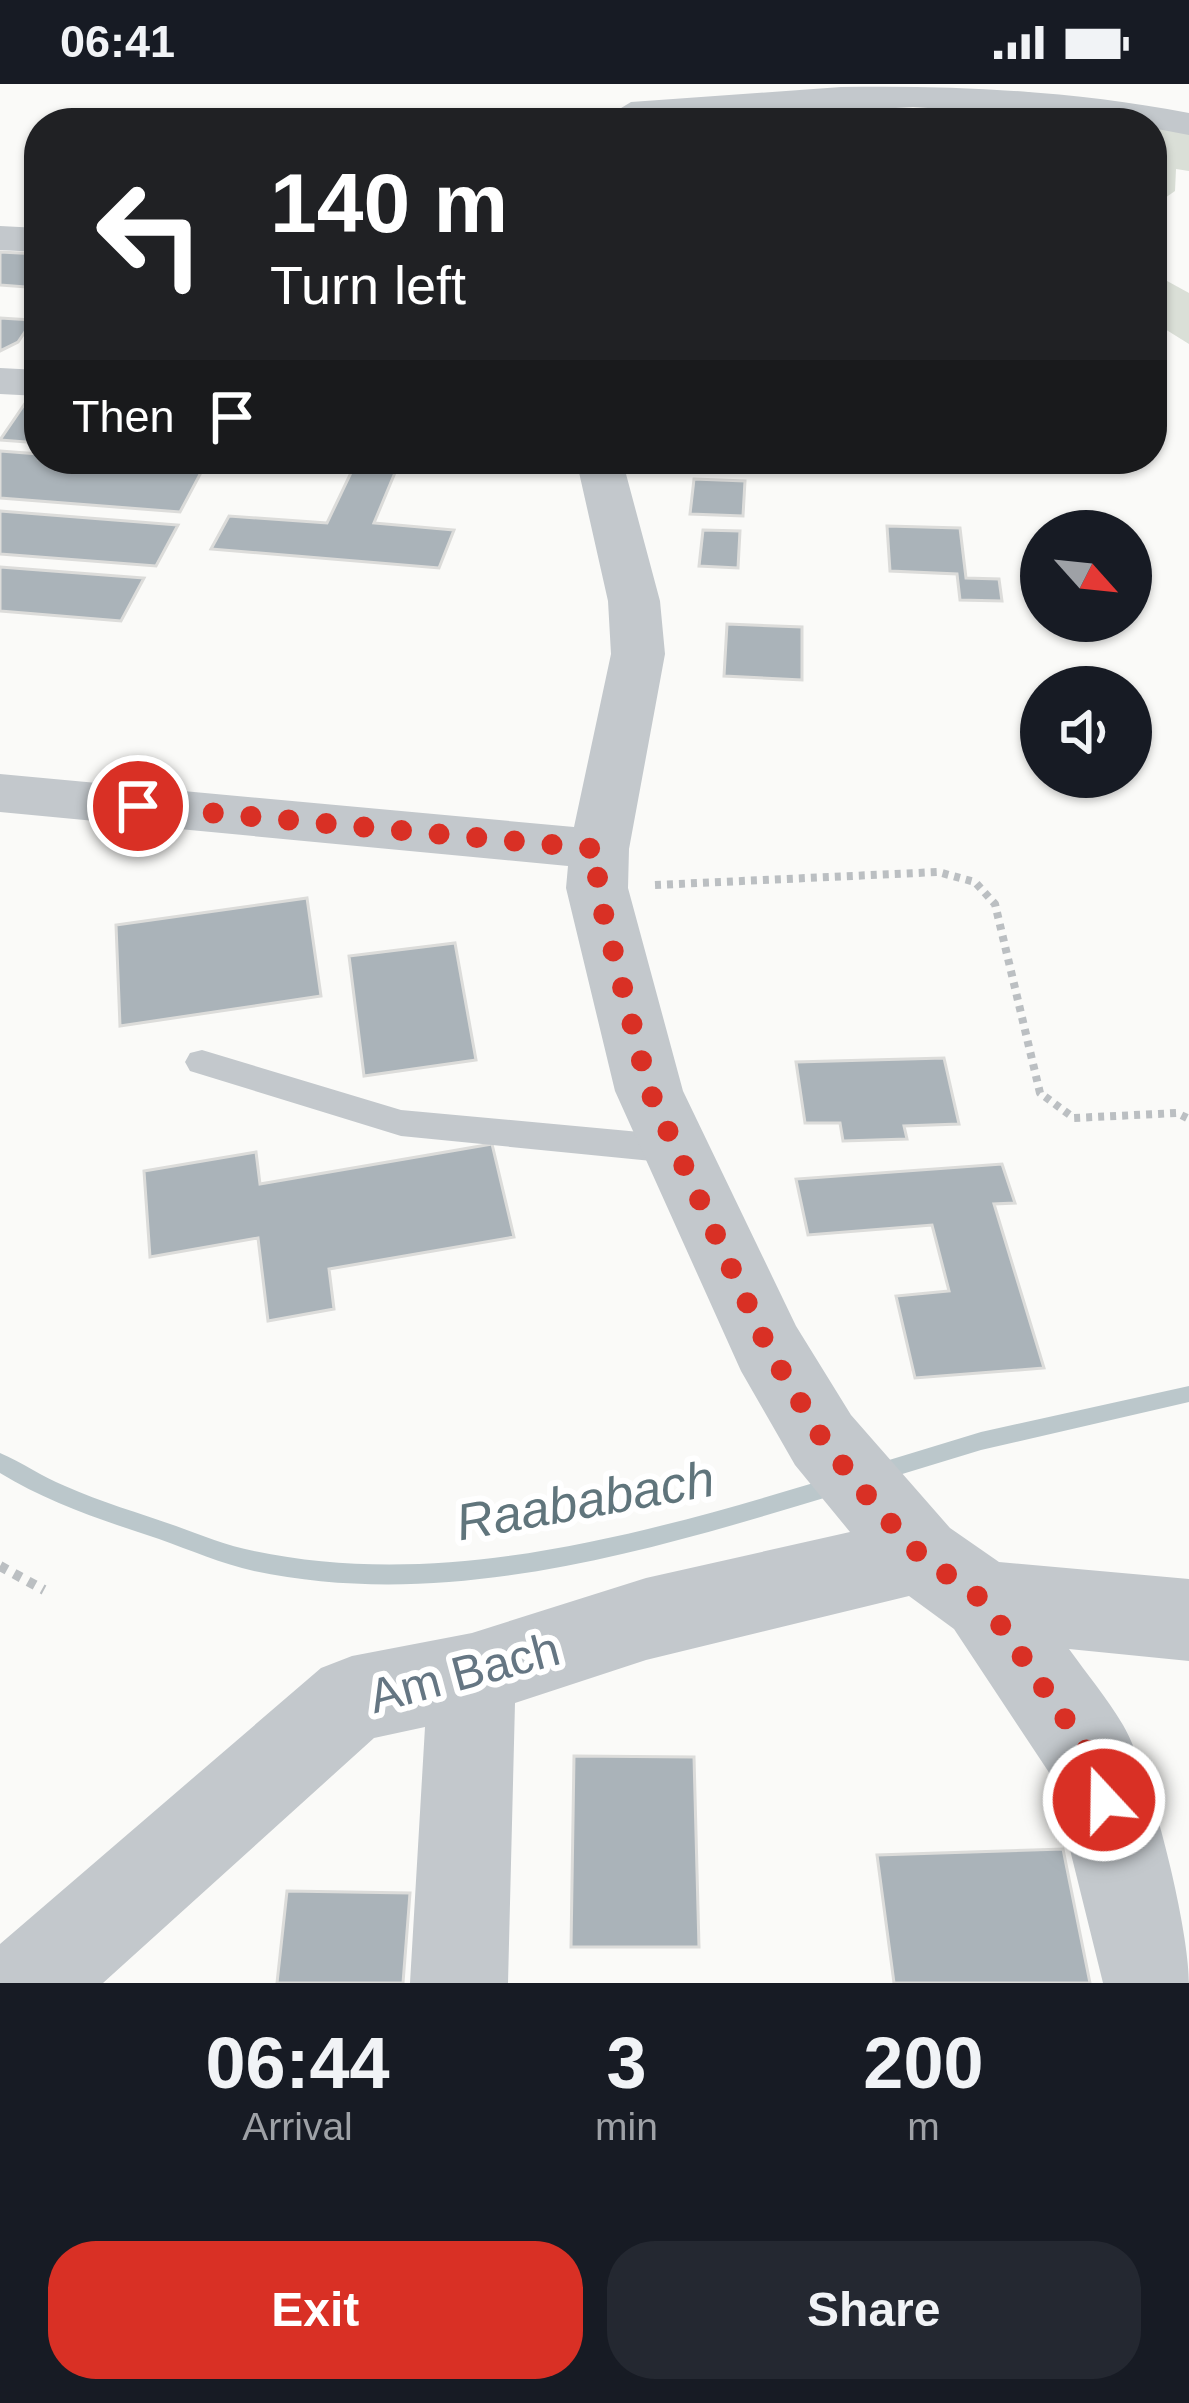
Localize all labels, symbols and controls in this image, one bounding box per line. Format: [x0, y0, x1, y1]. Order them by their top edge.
text: 06:41 [60, 16, 175, 67]
icon: left [72, 156, 228, 312]
text: 140 m [270, 156, 508, 250]
text: Turn left [270, 255, 466, 315]
icon: arrive [199, 384, 265, 450]
text: Then [72, 391, 175, 442]
north arrow [1020, 510, 1152, 642]
map controls [1020, 510, 1152, 798]
button: sound [1020, 666, 1152, 798]
pin [87, 755, 189, 857]
icon: arrive [105, 773, 171, 839]
water label: Raababach [452, 1450, 718, 1551]
street label: Am Bach [363, 1622, 565, 1723]
position arrow [1041, 1737, 1167, 1863]
text: 06:44 [205, 2023, 390, 2103]
text: 3 [606, 2023, 647, 2103]
text: 200 [863, 2023, 984, 2103]
text: Arrival [242, 2105, 353, 2148]
text: min [595, 2105, 658, 2148]
text: m [907, 2105, 940, 2148]
button: Exit [48, 2241, 583, 2379]
button: Share [607, 2241, 1141, 2379]

